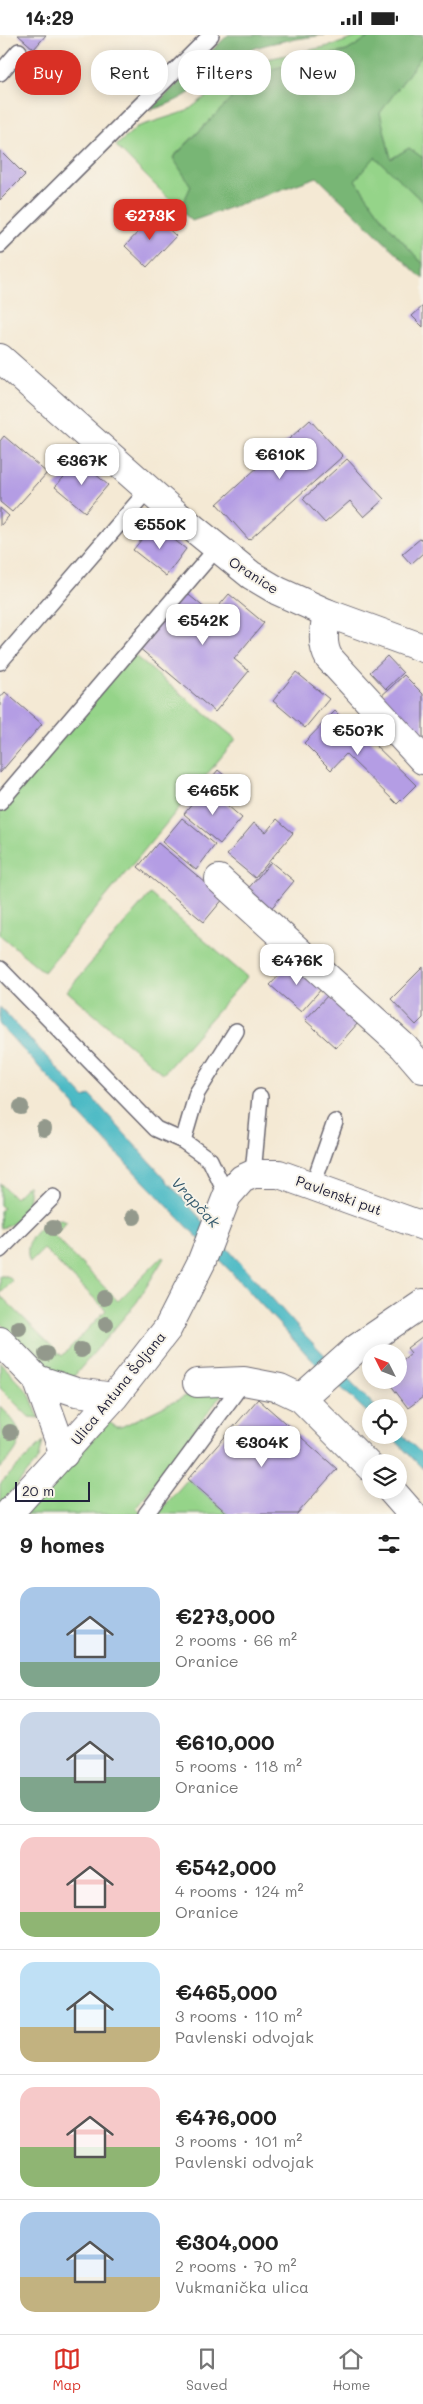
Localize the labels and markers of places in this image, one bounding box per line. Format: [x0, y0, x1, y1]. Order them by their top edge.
pin: €273K [115, 199, 185, 241]
pin: €610K [245, 437, 315, 480]
pin: €367K [47, 443, 117, 486]
pin: €550K [125, 507, 195, 550]
pin: €542K [168, 603, 238, 646]
pin: €507K [323, 713, 393, 756]
pin: €465K [178, 773, 248, 816]
pin: €476K [262, 943, 332, 986]
pin: €304K [227, 1425, 297, 1468]

